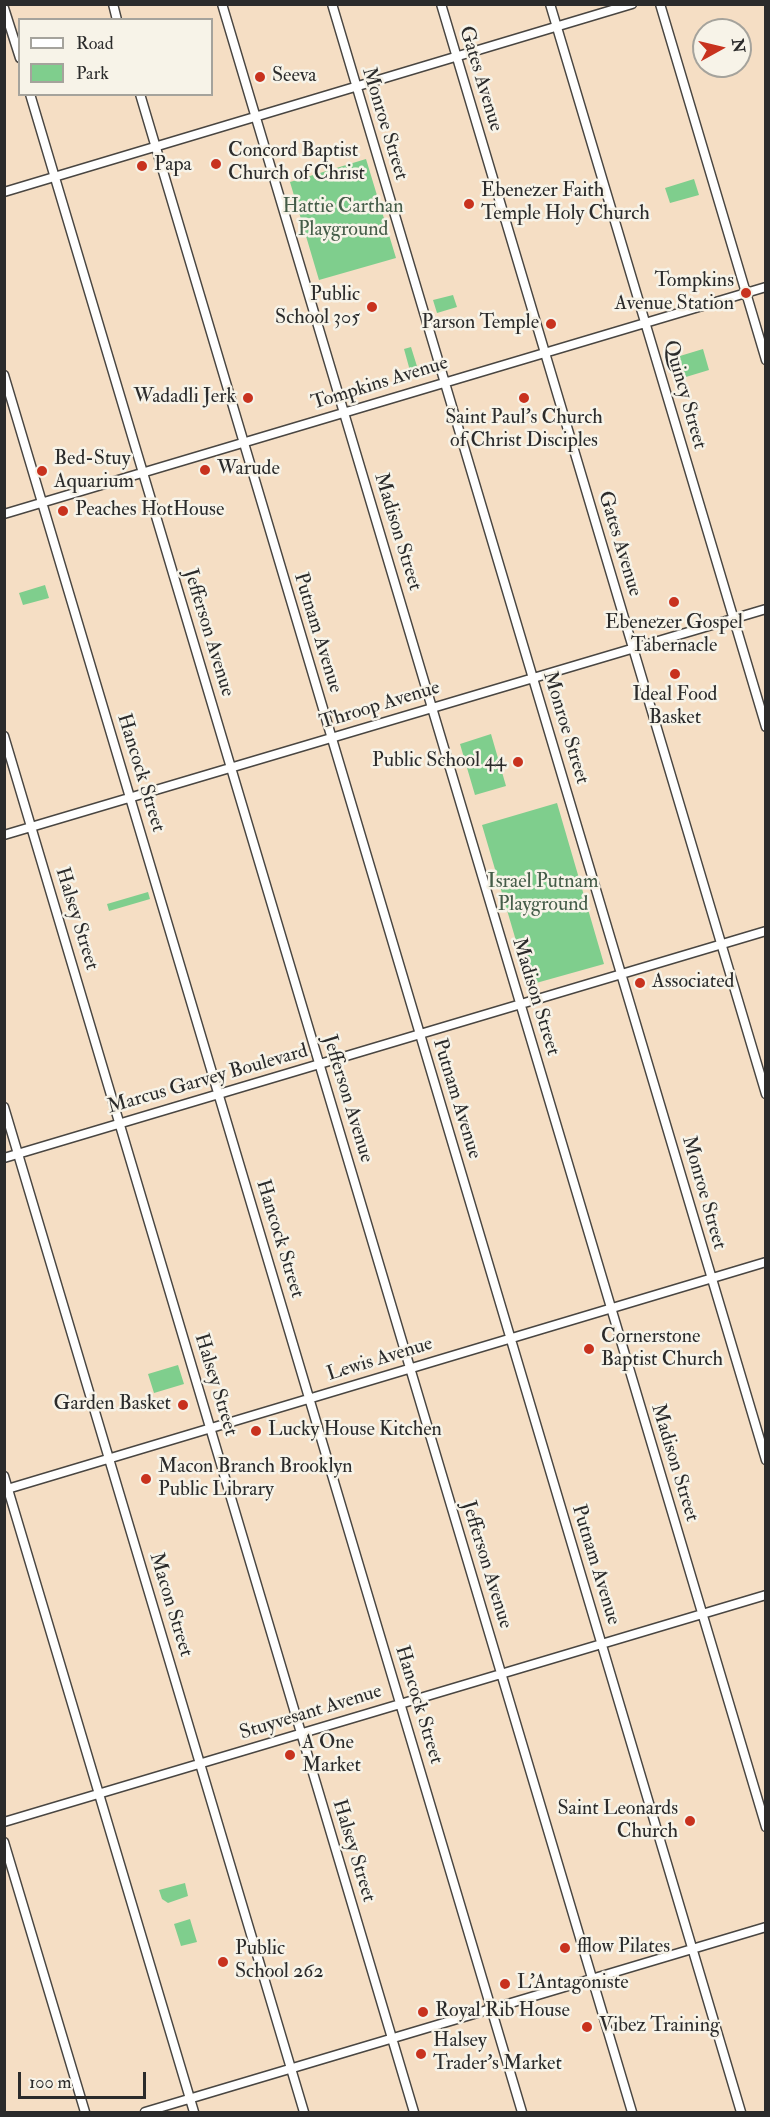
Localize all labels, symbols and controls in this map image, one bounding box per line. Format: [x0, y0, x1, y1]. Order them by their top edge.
legend [18, 18, 213, 96]
north arrow [692, 18, 752, 78]
street label: Gates Avenue [453, 23, 507, 135]
text: Road [76, 32, 114, 55]
text: N [727, 37, 749, 54]
text: Park [76, 62, 109, 85]
place label: Seeva [272, 65, 317, 89]
street label: Monroe Street [355, 65, 413, 183]
marker: Seeva [253, 70, 267, 84]
place label: Concord Baptist Church of Christ [228, 140, 365, 187]
place label: Papa [154, 154, 192, 178]
marker: Concord Baptist Church of Christ [209, 157, 223, 171]
marker: Papa [135, 159, 149, 173]
place label: Ebenezer Faith Temple Holy Church [481, 180, 650, 227]
park label: Hattie Carthan Playground [282, 196, 404, 243]
marker: Ebenezer Faith Temple Holy Church [462, 197, 476, 211]
place label: Tompkins Avenue Station [614, 270, 734, 317]
place label: Public School 305 [275, 284, 360, 331]
marker: Tompkins Avenue Station [739, 286, 753, 300]
marker: Public School 305 [365, 300, 379, 314]
place label: Parson Temple [422, 312, 539, 336]
marker: Parson Temple [544, 317, 558, 331]
street label: Quincy Street [657, 338, 711, 452]
street label: Tompkins Avenue [309, 352, 451, 416]
place label: Wadadli Jerk [134, 386, 236, 410]
marker: Wadadli Jerk [241, 391, 255, 405]
marker: Saint Paul's Church of Christ Disciples [517, 391, 531, 405]
place label: Saint Paul's Church of Christ Disciples [445, 407, 603, 454]
place label: Bed-Stuy Aquarium [54, 448, 134, 495]
place label: Warude [217, 458, 280, 482]
marker: Warude [198, 463, 212, 477]
marker: Bed-Stuy Aquarium [35, 464, 49, 478]
street label: Madison Street [368, 470, 426, 594]
street label: Gates Avenue [592, 488, 646, 600]
place label: Peaches HotHouse [75, 499, 224, 523]
marker: Peaches HotHouse [56, 504, 70, 518]
street label: Jefferson Avenue [177, 566, 239, 700]
street label: Putnam Avenue [287, 570, 347, 696]
marker: Ebenezer Gospel Tabernacle [667, 595, 681, 609]
place label: Ebenezer Gospel Tabernacle [605, 612, 743, 659]
marker: Ideal Food Basket [668, 667, 682, 681]
street label: Monroe Street [536, 669, 594, 787]
street label: Throop Avenue [317, 676, 443, 736]
place label: Ideal Food Basket [633, 684, 717, 731]
street label: Hancock Street [111, 711, 169, 835]
place label: Public School 44 [372, 750, 506, 774]
marker: Public School 44 [511, 755, 525, 769]
street label: Halsey Street [49, 865, 103, 973]
park label: Israel Putnam Playground [488, 871, 598, 918]
street label: Madison Street [506, 935, 564, 1059]
place label: Associated [652, 971, 734, 995]
marker: Associated [633, 976, 647, 990]
street label: Jefferson Avenue [316, 1032, 378, 1166]
street label: Putnam Avenue [426, 1036, 486, 1162]
street label: Marcus Garvey Boulevard [105, 1040, 311, 1120]
street label: Monroe Street [675, 1134, 731, 1252]
street label: Hancock Street [250, 1177, 308, 1301]
place label: Cornerstone Baptist Church [601, 1326, 723, 1373]
street label: Halsey Street [188, 1331, 242, 1439]
street label: Lewis Avenue [324, 1333, 436, 1387]
marker: Cornerstone Baptist Church [582, 1342, 596, 1356]
place label: Garden Basket [54, 1393, 171, 1417]
marker: Garden Basket [176, 1398, 190, 1412]
street label: Madison Street [645, 1401, 703, 1525]
place label: Lucky House Kitchen [268, 1419, 442, 1443]
marker: Lucky House Kitchen [249, 1424, 263, 1438]
place label: Macon Branch Brooklyn Public Library [158, 1456, 353, 1503]
marker: Macon Branch Brooklyn Public Library [139, 1472, 153, 1486]
street label: Jefferson Avenue [455, 1498, 517, 1632]
street label: Putnam Avenue [565, 1502, 625, 1628]
street label: Macon Street [143, 1550, 197, 1660]
street label: Hancock Street [389, 1643, 447, 1767]
street label: Stuyvesant Avenue [237, 1680, 385, 1746]
place label: A One Market [302, 1732, 361, 1779]
marker: A One Market [283, 1748, 297, 1762]
street label: Halsey Street [326, 1797, 380, 1905]
place label: Saint Leonards Church [557, 1798, 678, 1845]
marker: Saint Leonards Church [683, 1814, 697, 1828]
place label: fflow Pilates [577, 1936, 670, 1960]
place label: Public School 262 [235, 1938, 324, 1985]
marker: fflow Pilates [558, 1941, 572, 1955]
marker: Public School 262 [216, 1955, 230, 1969]
place label: L'Antagoniste [517, 1972, 629, 1996]
marker: L'Antagoniste [498, 1977, 512, 1991]
place label: Royal Rib House [435, 2000, 570, 2024]
marker: Royal Rib House [416, 2005, 430, 2019]
place label: Vibez Training [599, 2015, 720, 2039]
marker: Vibez Training [580, 2020, 594, 2034]
place label: Halsey Trader's Market [433, 2030, 562, 2077]
marker: Halsey Trader's Market [414, 2047, 428, 2061]
scale bar [21, 2060, 148, 2098]
text: 100 m [29, 2071, 72, 2094]

